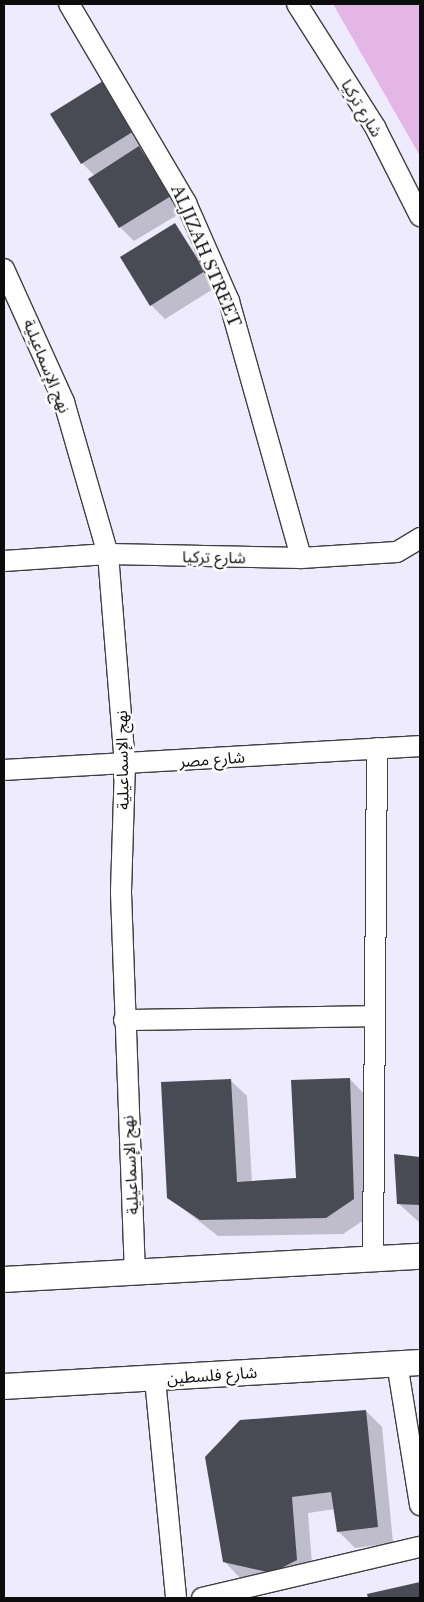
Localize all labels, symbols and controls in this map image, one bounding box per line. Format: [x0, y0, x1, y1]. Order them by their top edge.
street label: شارع تركيا [337, 76, 387, 140]
street label: ALJIZAH STREET [167, 182, 245, 330]
street label: نهج الإسماعيلية [19, 316, 75, 416]
street label: شارع تركيا [182, 547, 246, 567]
street label: نهج الإسماعيلية [112, 710, 132, 810]
street label: شارع مصر [179, 747, 245, 771]
street label: نهج الإسماعيلية [118, 1115, 142, 1215]
street label: شارع فلسطين [166, 1362, 258, 1388]

